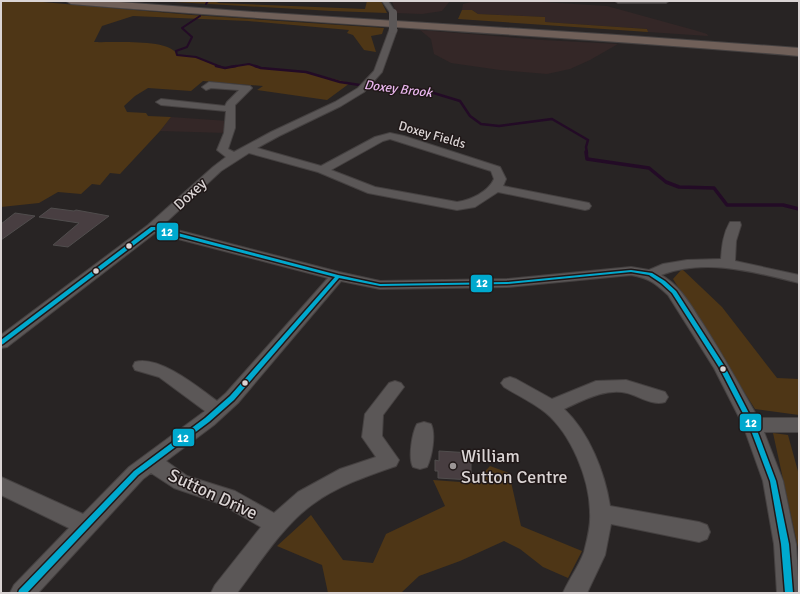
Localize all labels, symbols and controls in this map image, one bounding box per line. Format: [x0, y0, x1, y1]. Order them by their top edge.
water label: Doxey Brook [363, 77, 434, 101]
street label: Doxey Fields [397, 118, 468, 152]
street label: Doxey [170, 174, 210, 214]
line badge: 12 [156, 222, 179, 241]
text: 12 [161, 226, 173, 239]
unlabelled marker [124, 241, 134, 251]
unlabelled marker [91, 266, 101, 276]
line badge: 12 [470, 274, 493, 293]
text: 12 [476, 277, 488, 290]
unlabelled marker [718, 364, 728, 374]
unlabelled marker [240, 378, 250, 388]
line badge: 12 [739, 413, 762, 432]
text: 12 [745, 417, 757, 430]
line badge: 12 [172, 428, 195, 447]
text: 12 [177, 432, 189, 445]
place label: William Sutton Centre [461, 445, 568, 488]
marker: William Sutton Centre [448, 461, 458, 471]
street label: Sutton Drive [165, 464, 261, 524]

